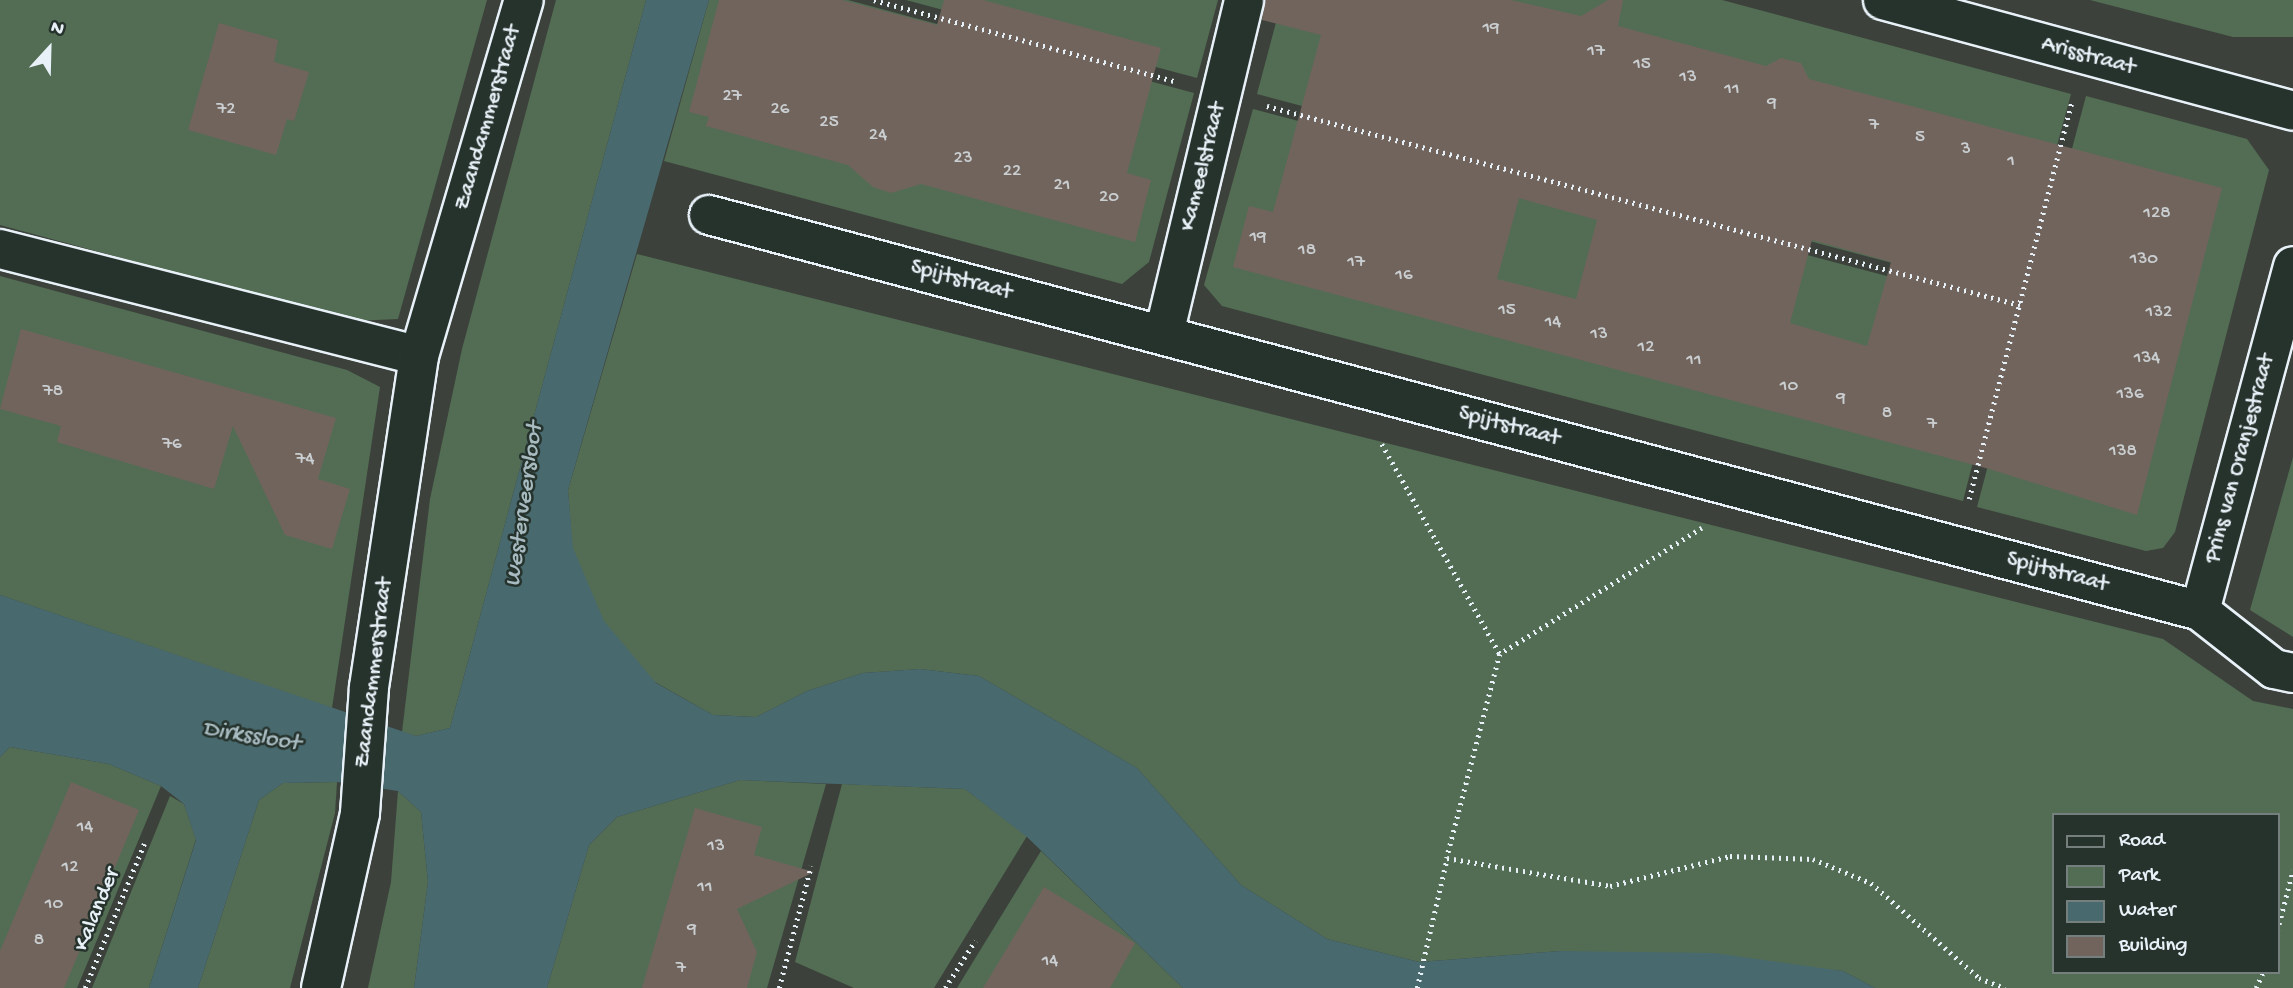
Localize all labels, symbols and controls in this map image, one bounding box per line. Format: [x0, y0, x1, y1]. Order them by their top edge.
north arrow [14, 14, 84, 84]
text: N [47, 16, 67, 42]
house number: 19 [1482, 18, 1500, 40]
street label: Zaandammerstraat [449, 22, 529, 214]
street label: Arisstraat [2038, 31, 2138, 83]
house number: 17 [1587, 41, 1605, 63]
house number: 15 [1633, 54, 1651, 76]
house number: 13 [1679, 67, 1697, 89]
house number: 11 [1724, 79, 1740, 101]
house number: 27 [722, 86, 742, 108]
house number: 9 [1767, 93, 1777, 115]
house number: 72 [216, 99, 236, 121]
house number: 26 [771, 99, 789, 121]
street label: Kameelstraat [1175, 100, 1233, 234]
house number: 25 [819, 112, 839, 134]
house number: 7 [1869, 115, 1879, 137]
house number: 24 [869, 125, 887, 147]
house number: 5 [1915, 127, 1925, 149]
house number: 3 [1961, 139, 1971, 161]
house number: 23 [953, 148, 973, 170]
house number: 1 [2007, 151, 2015, 173]
house number: 22 [1003, 161, 1021, 183]
house number: 21 [1054, 175, 1070, 197]
house number: 20 [1099, 187, 1119, 209]
house number: 128 [2143, 203, 2171, 225]
house number: 19 [1249, 227, 1267, 249]
house number: 18 [1298, 240, 1316, 262]
house number: 130 [2130, 249, 2158, 271]
house number: 17 [1347, 252, 1365, 274]
street label: Spijtstraat [907, 254, 1015, 308]
house number: 16 [1395, 265, 1413, 287]
house number: 15 [1498, 300, 1516, 322]
house number: 132 [2146, 302, 2172, 324]
house number: 14 [1545, 312, 1561, 334]
house number: 13 [1590, 324, 1608, 346]
house number: 12 [1638, 337, 1654, 359]
house number: 134 [2134, 348, 2160, 370]
house number: 11 [1686, 350, 1702, 372]
street label: Prins van Oranjestraat [2200, 352, 2282, 566]
house number: 10 [1780, 376, 1798, 398]
house number: 78 [43, 381, 63, 403]
house number: 136 [2116, 384, 2144, 406]
house number: 9 [1836, 388, 1846, 410]
street label: Spijtstraat [1455, 400, 1563, 454]
house number: 8 [1882, 403, 1892, 425]
house number: 7 [1927, 414, 1937, 436]
water label: Westerveersloot [499, 421, 551, 589]
house number: 76 [162, 434, 182, 456]
house number: 138 [2109, 441, 2137, 463]
house number: 74 [296, 449, 314, 471]
street label: Spijtstraat [2003, 546, 2111, 600]
street label: Zaandammerstraat [350, 576, 400, 770]
water label: Dirkssloot [200, 715, 302, 759]
legend [2052, 813, 2279, 974]
house number: 14 [77, 817, 93, 839]
text: Road [2119, 829, 2165, 854]
house number: 13 [707, 836, 725, 858]
house number: 12 [62, 857, 78, 879]
street label: Kalander [69, 864, 127, 956]
text: Park [2119, 864, 2159, 889]
house number: 11 [697, 877, 713, 899]
house number: 10 [45, 894, 63, 916]
text: Water [2119, 899, 2175, 924]
house number: 9 [687, 919, 697, 941]
house number: 8 [34, 930, 44, 952]
text: Building [2119, 934, 2188, 959]
house number: 14 [1042, 951, 1058, 973]
house number: 7 [676, 958, 686, 980]

